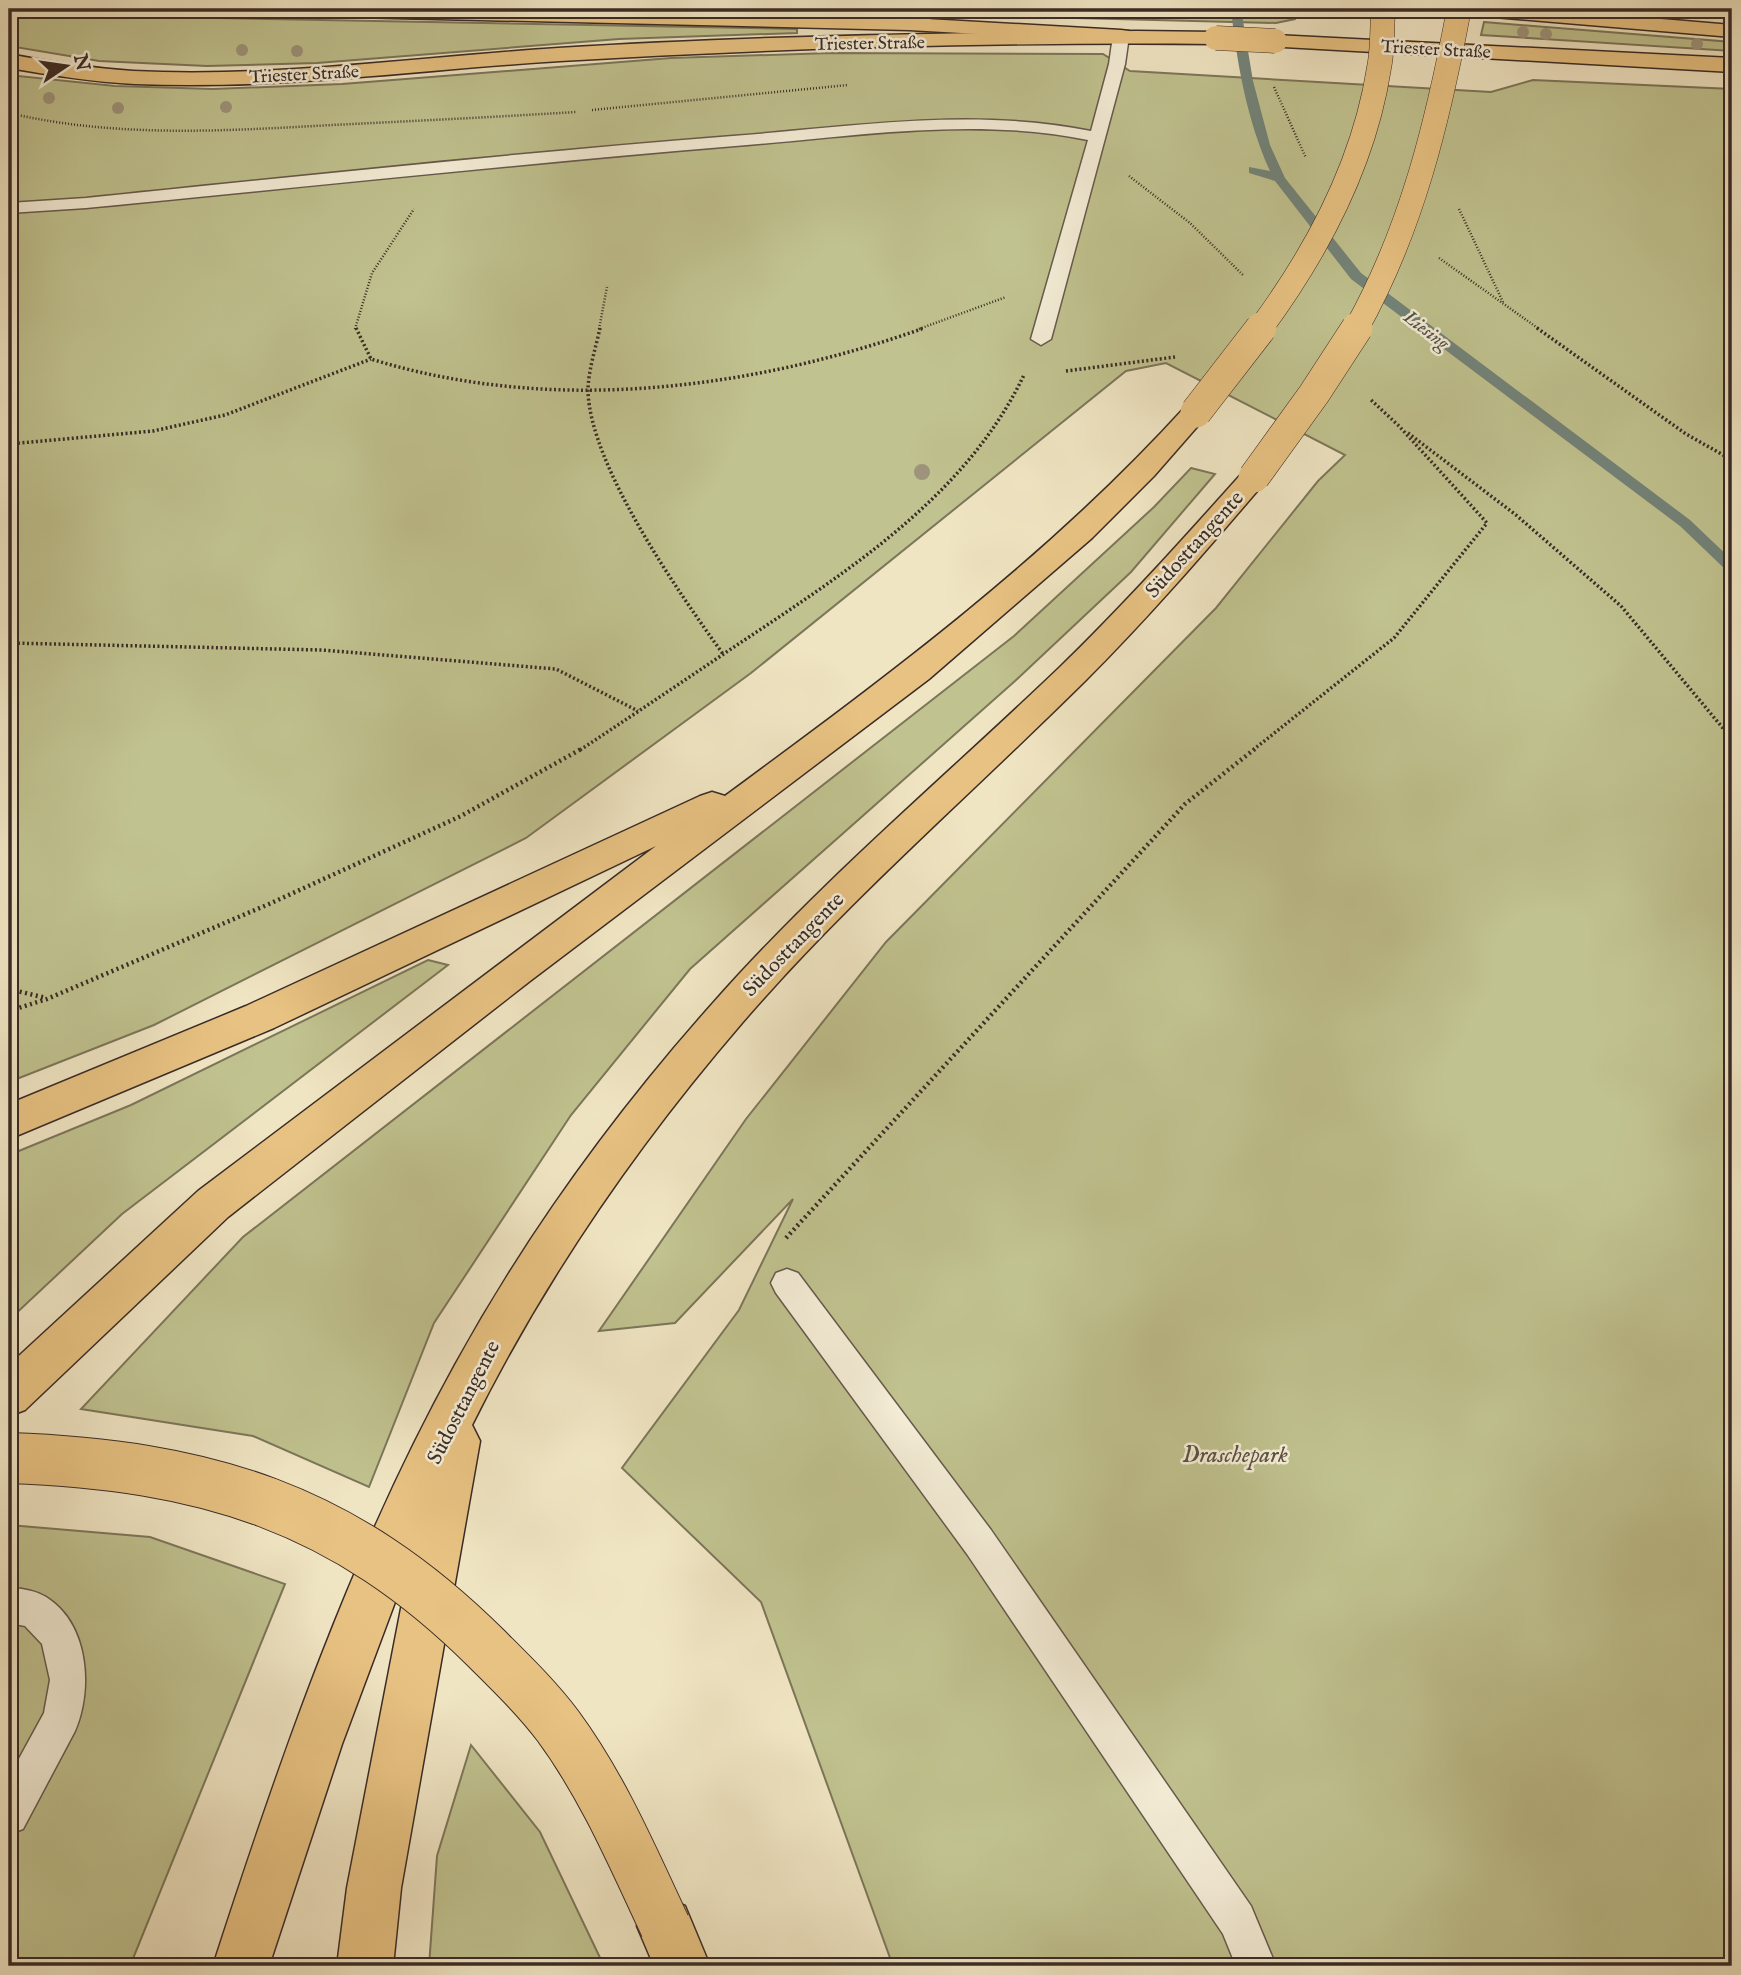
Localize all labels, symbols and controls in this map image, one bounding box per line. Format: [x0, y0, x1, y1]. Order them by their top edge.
north arrow [32, 32, 102, 102]
street label: Triester Straße [815, 32, 925, 57]
street label: Triester Straße [1380, 36, 1491, 65]
text: N [67, 51, 94, 74]
street label: Triester Straße [249, 61, 360, 90]
water label: Liesing [1397, 305, 1454, 356]
street label: Südosttangente [1140, 485, 1251, 604]
street label: Südosttangente [737, 887, 851, 1003]
street label: Südosttangente [422, 1336, 507, 1469]
park label: Draschepark [1182, 1440, 1288, 1471]

